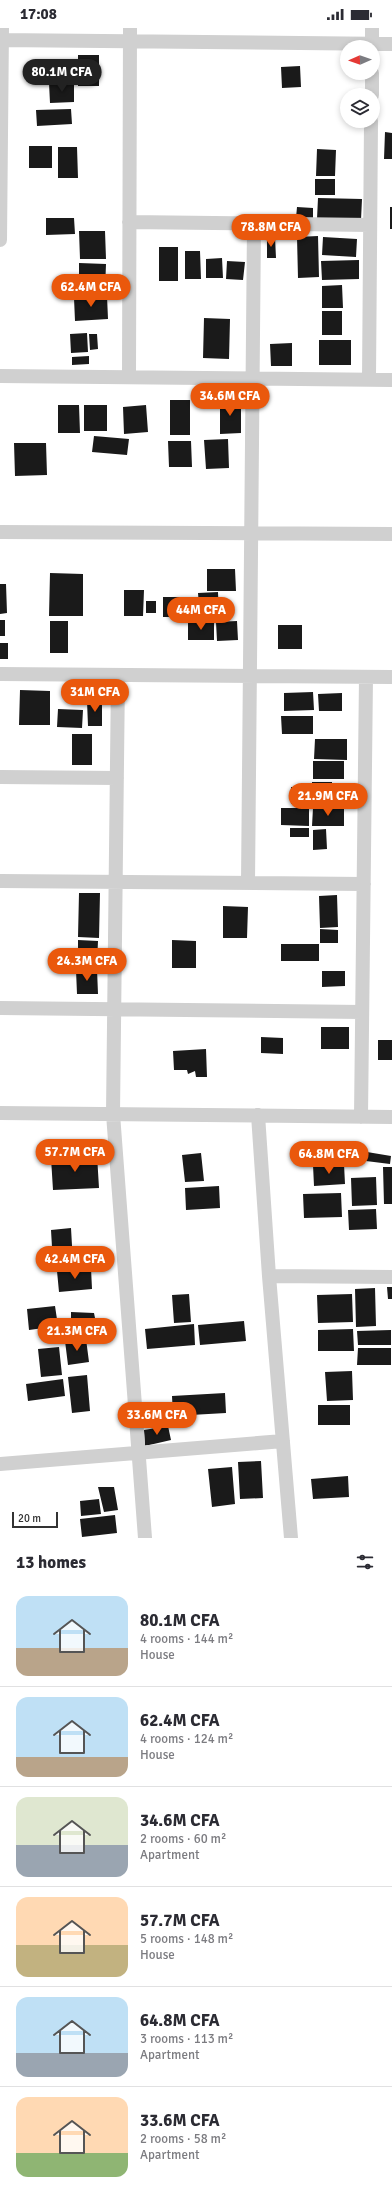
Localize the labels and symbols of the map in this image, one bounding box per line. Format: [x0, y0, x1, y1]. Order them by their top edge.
north arrow [340, 40, 380, 80]
pin: 80.1M CFA [16, 59, 108, 93]
pin: 78.8M CFA [225, 214, 317, 248]
pin: 62.4M CFA [45, 274, 137, 308]
pin: 34.6M CFA [184, 383, 276, 417]
pin: 44M CFA [164, 597, 238, 631]
pin: 31M CFA [58, 679, 132, 713]
pin: 21.9M CFA [282, 783, 374, 817]
pin: 24.3M CFA [41, 948, 133, 982]
pin: 57.7M CFA [29, 1139, 121, 1173]
pin: 64.8M CFA [283, 1141, 375, 1175]
pin: 42.4M CFA [29, 1246, 121, 1280]
pin: 21.3M CFA [31, 1318, 123, 1352]
pin: 33.6M CFA [111, 1402, 203, 1436]
scale bar [12, 1510, 58, 1529]

